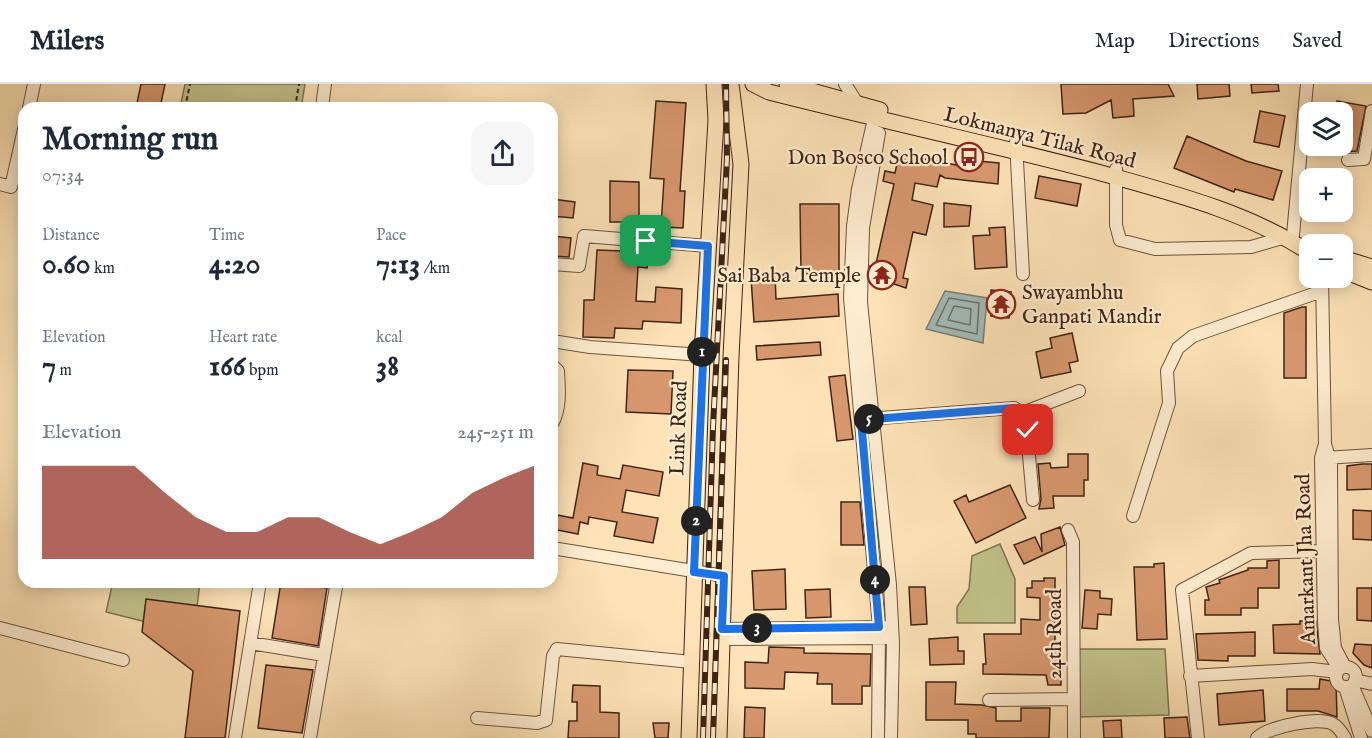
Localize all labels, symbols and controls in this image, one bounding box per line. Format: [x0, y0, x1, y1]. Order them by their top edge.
text: Milers [30, 24, 104, 59]
text: Map [1095, 28, 1135, 55]
text: Directions [1168, 28, 1259, 55]
text: Saved [1292, 28, 1342, 55]
street label: Lokmanya Tilak Road [941, 102, 1139, 176]
map controls [1299, 102, 1353, 288]
button: layers [1299, 102, 1353, 156]
text: Morning run [42, 119, 218, 161]
button: share [471, 122, 534, 185]
bus stop icon: Don Bosco School [953, 141, 985, 173]
place label: Don Bosco School [787, 145, 948, 172]
text: 07:34 [42, 163, 84, 188]
button: + [1299, 168, 1353, 222]
pin [620, 215, 671, 266]
icon: arrive [629, 224, 662, 257]
text: Distance [42, 226, 100, 246]
text: Time [209, 226, 245, 246]
text: Pace [376, 226, 406, 246]
button: − [1299, 234, 1353, 288]
text: 0.60 [42, 246, 91, 284]
text: 4:20 [209, 246, 260, 284]
text: 7:13 [376, 246, 420, 284]
text: km [91, 259, 115, 279]
text: /km [420, 259, 450, 279]
temple icon: Sai Baba Temple [866, 259, 898, 291]
place label: Sai Baba Temple [717, 263, 861, 290]
place label: Swayambhu Ganpati Mandir [1022, 280, 1162, 331]
temple icon: Swayambhu Ganpati Mandir [985, 288, 1017, 320]
text: Elevation [42, 328, 105, 348]
text: Heart rate [209, 328, 277, 348]
text: kcal [376, 328, 403, 348]
pin: 1 [687, 337, 717, 367]
text: 1 [699, 342, 705, 362]
text: 7 [42, 348, 56, 386]
text: 166 [209, 348, 246, 386]
text: 38 [376, 348, 399, 386]
text: m [56, 361, 72, 381]
text: bpm [246, 361, 279, 381]
street label: Link Road [664, 379, 695, 476]
pin: 5 [854, 404, 884, 434]
pin [1002, 404, 1053, 455]
text: 5 [866, 409, 872, 429]
icon: check [1011, 413, 1044, 446]
text: Elevation [42, 420, 121, 445]
text: 245–251 m [457, 420, 534, 445]
street label: Amarkant Jha Road [1290, 472, 1323, 646]
pin: 2 [681, 506, 711, 536]
text: 2 [692, 511, 700, 531]
pin: 4 [860, 565, 890, 595]
text: 4 [871, 570, 879, 590]
street label: 24th Road [1042, 588, 1069, 679]
pin: 3 [742, 613, 772, 643]
text: 3 [754, 618, 760, 638]

